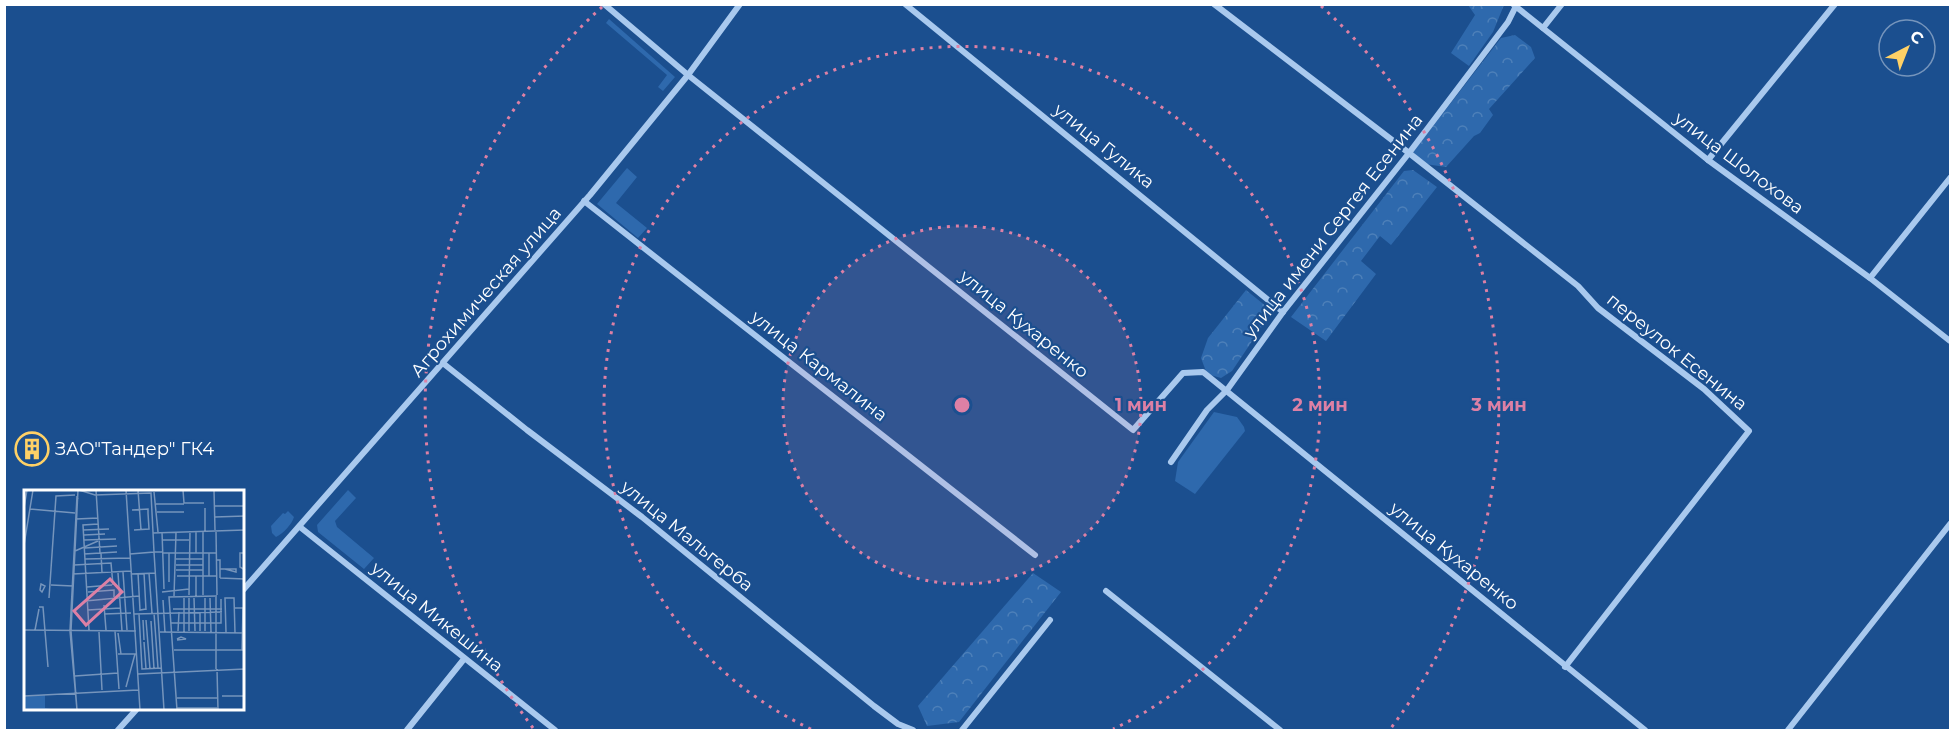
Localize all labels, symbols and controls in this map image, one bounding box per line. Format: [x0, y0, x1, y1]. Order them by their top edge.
north arrow [1877, 18, 1937, 78]
text: С [1906, 26, 1928, 48]
street label: улица Гулика [1048, 98, 1159, 193]
street label: улица Шолохова [1669, 107, 1808, 219]
street label: улица имени Сергея Есенина [1238, 110, 1427, 343]
street label: Агрохимическая улица [406, 202, 566, 382]
street label: улица Кухаренко [954, 265, 1093, 383]
street label: переулок Есенина [1602, 289, 1752, 415]
street label: улица Кармалина [746, 305, 892, 426]
text: 1 мин [1115, 394, 1167, 416]
text: 2 мин [1292, 394, 1348, 416]
text: 3 мин [1470, 394, 1527, 416]
centre of rings [952, 395, 972, 415]
building icon: ЗАО"Тандер" ГК4 [14, 431, 50, 467]
place label: ЗАО"Тандер" ГК4 [55, 438, 214, 460]
street label: улица Мальгерба [616, 475, 758, 596]
inset map [24, 490, 244, 711]
street label: улица Кухаренко [1384, 497, 1523, 615]
street label: улица Микешина [366, 556, 508, 677]

